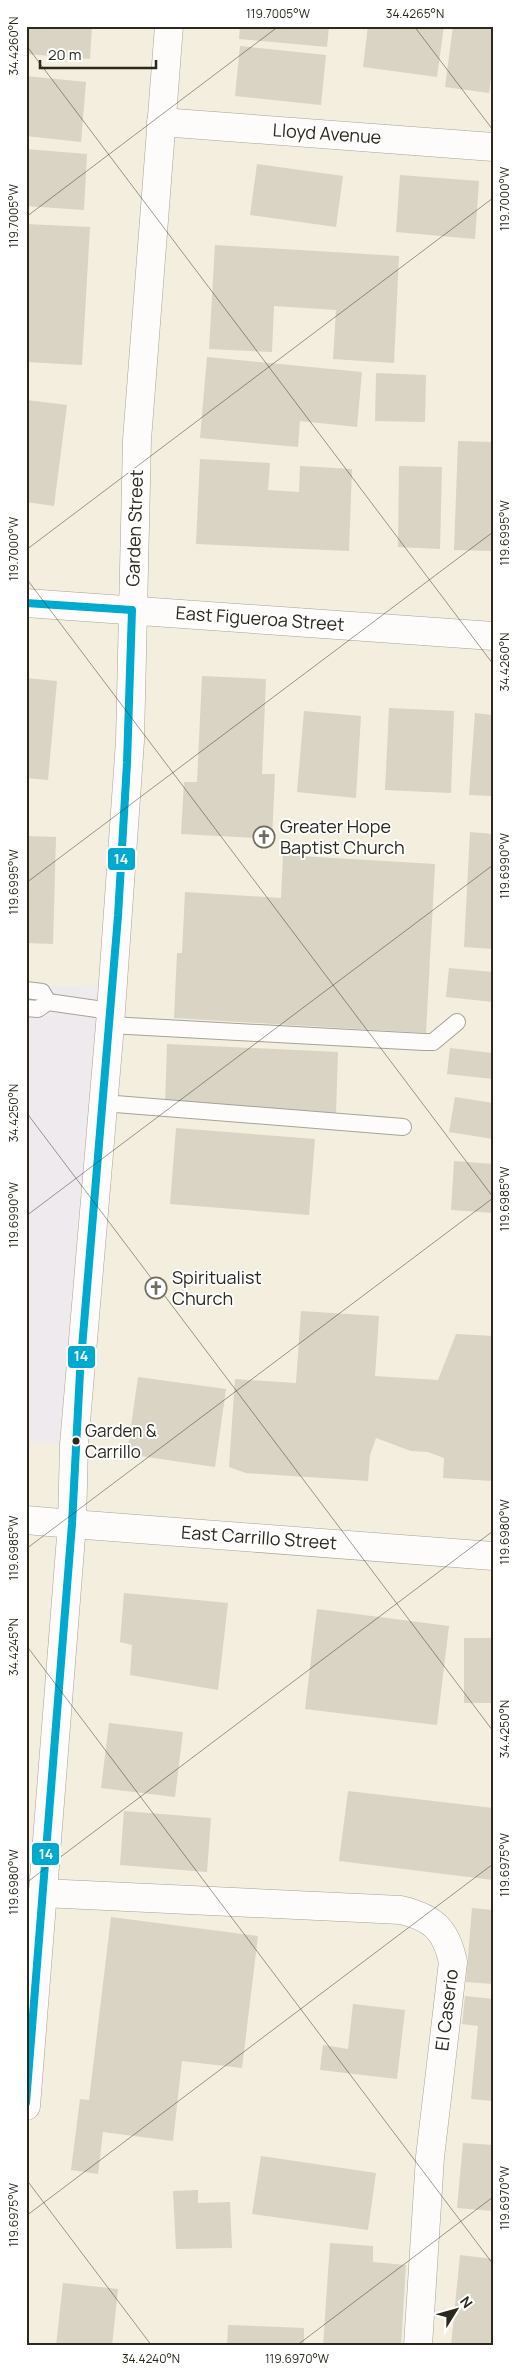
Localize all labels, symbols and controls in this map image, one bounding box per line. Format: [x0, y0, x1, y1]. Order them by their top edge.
text: 119.7005°W [246, 5, 311, 22]
text: 34.4265°N [386, 5, 444, 22]
text: 34.4260°N [5, 17, 22, 75]
scale bar [40, 38, 156, 70]
text: 20 m [48, 44, 81, 65]
street label: Lloyd Avenue [272, 117, 382, 149]
text: 119.7000°W [496, 166, 513, 231]
text: 119.7005°W [5, 183, 22, 248]
street label: Garden Street [120, 469, 148, 587]
text: 119.6995°W [496, 500, 513, 566]
text: 119.7000°W [5, 516, 22, 581]
street label: East Figueroa Street [175, 600, 345, 636]
text: 34.4260°N [496, 633, 513, 691]
place label: Greater Hope Baptist Church [280, 814, 405, 859]
church icon: Greater Hope Baptist Church [252, 825, 276, 849]
text: 119.6990°W [496, 832, 513, 899]
line badge: 14 [107, 847, 136, 871]
text: 119.6995°W [5, 849, 22, 915]
text: 14 [114, 849, 128, 868]
text: 34.4250°N [5, 1084, 22, 1142]
text: 119.6985°W [496, 1166, 513, 1231]
text: 119.6990°W [5, 1181, 22, 1248]
place label: Spiritualist Church [172, 1265, 262, 1310]
church icon: Spiritualist Church [144, 1276, 168, 1300]
line badge: 14 [67, 1345, 96, 1369]
text: 14 [74, 1346, 88, 1365]
place label: Garden & Carrillo [85, 1419, 157, 1463]
marker: Garden & Carrillo [71, 1436, 81, 1446]
text: 119.6980°W [496, 1499, 513, 1565]
text: 119.6985°W [5, 1515, 22, 1580]
street label: East Carrillo Street [180, 1520, 338, 1554]
text: 34.4245°N [5, 1618, 22, 1676]
text: 34.4250°N [496, 1700, 513, 1758]
text: 119.6975°W [496, 1832, 513, 1897]
line badge: 14 [31, 1842, 60, 1866]
text: 14 [39, 1844, 53, 1863]
text: 119.6980°W [5, 1849, 22, 1915]
street label: El Caserio [429, 1968, 463, 2052]
text: 119.6970°W [496, 2165, 513, 2230]
text: 119.6975°W [5, 2182, 22, 2247]
north arrow [432, 2284, 482, 2334]
text: N [456, 2292, 477, 2312]
text: 34.4240°N [122, 2350, 180, 2367]
text: 119.6970°W [265, 2350, 330, 2367]

